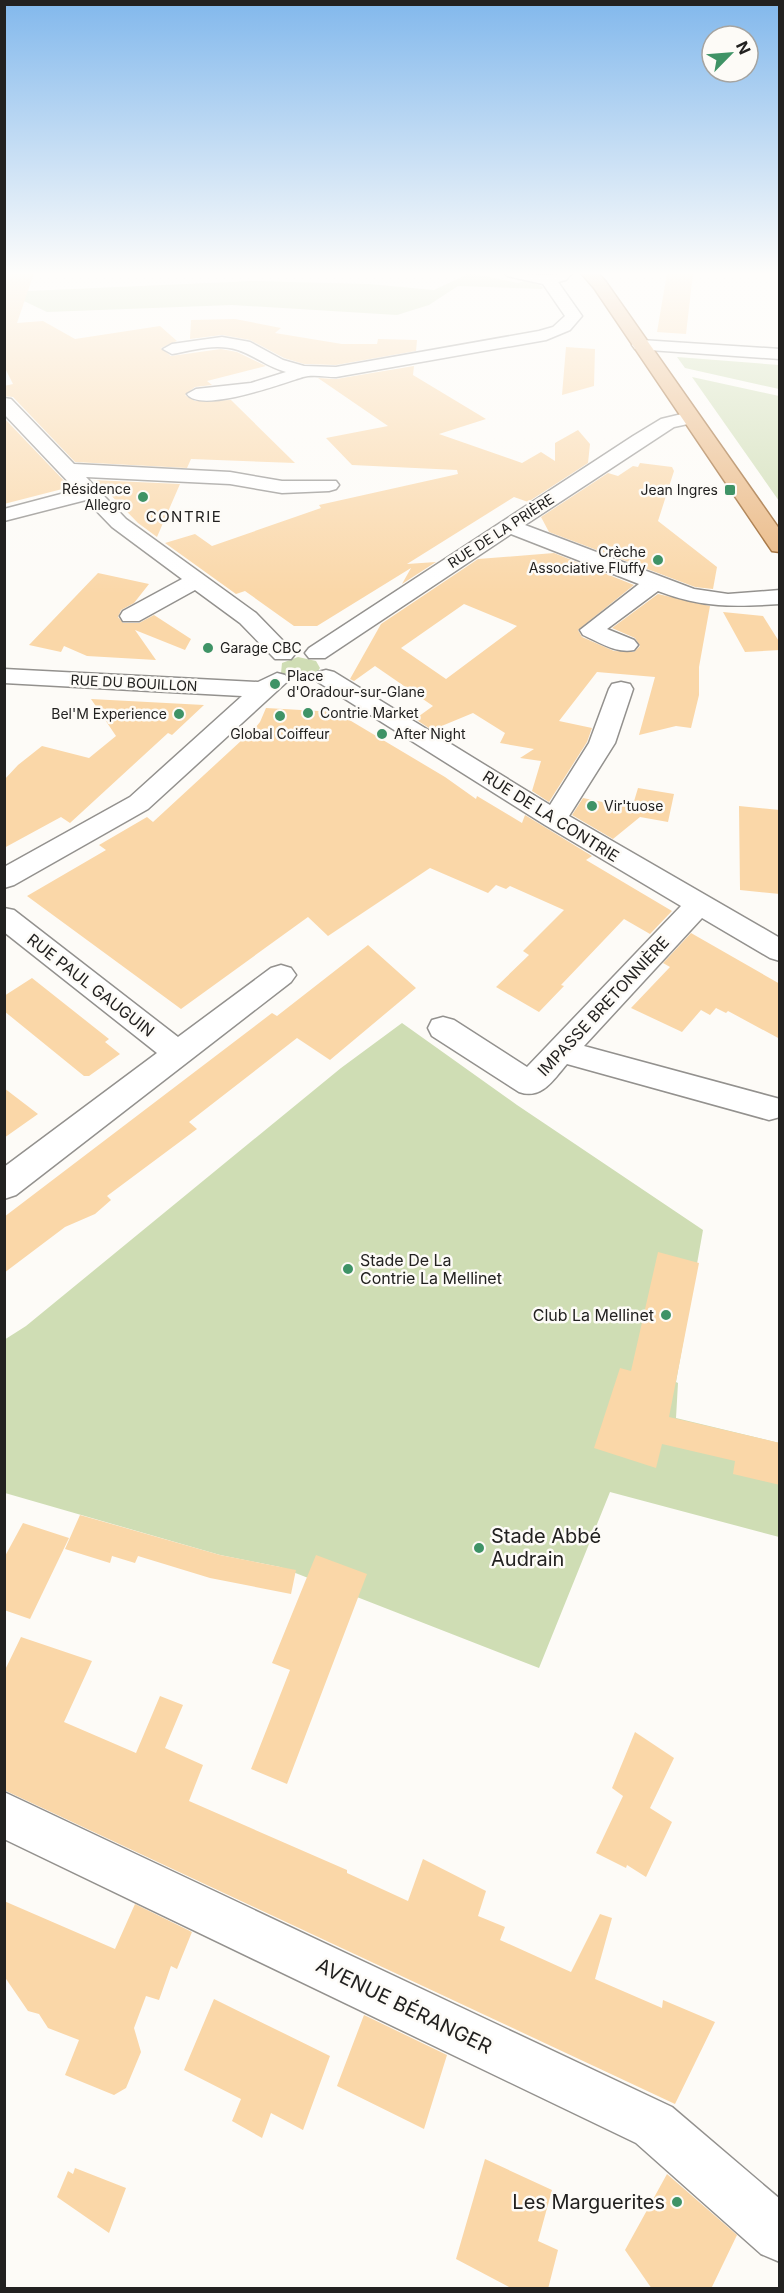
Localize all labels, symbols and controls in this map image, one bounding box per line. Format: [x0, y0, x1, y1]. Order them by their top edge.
north arrow [700, 24, 760, 84]
text: N [732, 38, 755, 57]
place label: Résidence Allegro [62, 480, 131, 513]
place label: Jean Ingres [640, 481, 718, 498]
marker: Jean Ingres [723, 483, 737, 497]
marker: Résidence Allegro [136, 490, 150, 504]
street label: RUE DE LA PRIÈRE [444, 490, 557, 571]
district label: CONTRIE [146, 507, 222, 526]
place label: Crèche Associative Fluffy [529, 543, 646, 576]
marker: Crèche Associative Fluffy [651, 553, 665, 567]
place label: Garage CBC [220, 639, 302, 656]
marker: Garage CBC [201, 641, 215, 655]
place label: Place d'Oradour-sur-Glane [287, 667, 425, 700]
street label: RUE DU BOUILLON [70, 671, 198, 694]
marker: Place d'Oradour-sur-Glane [268, 677, 282, 691]
place label: Contrie Market [320, 704, 419, 721]
place label: Bel'M Experience [51, 705, 167, 722]
marker: Contrie Market [301, 706, 315, 720]
marker: Bel'M Experience [172, 707, 186, 721]
marker: Global Coiffeur [273, 709, 287, 723]
place label: Global Coiffeur [230, 725, 330, 742]
place label: After Night [394, 725, 466, 742]
marker: After Night [375, 727, 389, 741]
street label: RUE DE LA CONTRIE [479, 766, 623, 866]
place label: Vir'tuose [604, 797, 663, 814]
marker: Vir'tuose [585, 799, 599, 813]
street label: RUE PAUL GAUGUIN [23, 929, 159, 1041]
street label: IMPASSE BRETONNIÈRE [533, 932, 673, 1080]
place label: Stade De La Contrie La Mellinet [360, 1250, 502, 1288]
marker: Stade De La Contrie La Mellinet [341, 1262, 355, 1276]
place label: Club La Mellinet [533, 1305, 654, 1325]
marker: Club La Mellinet [659, 1308, 673, 1322]
place label: Stade Abbé Audrain [491, 1524, 601, 1571]
marker: Stade Abbé Audrain [472, 1541, 486, 1555]
street label: AVENUE BÉRANGER [312, 1952, 496, 2059]
place label: Les Marguerites [512, 2190, 665, 2214]
marker: Les Marguerites [670, 2195, 684, 2209]

